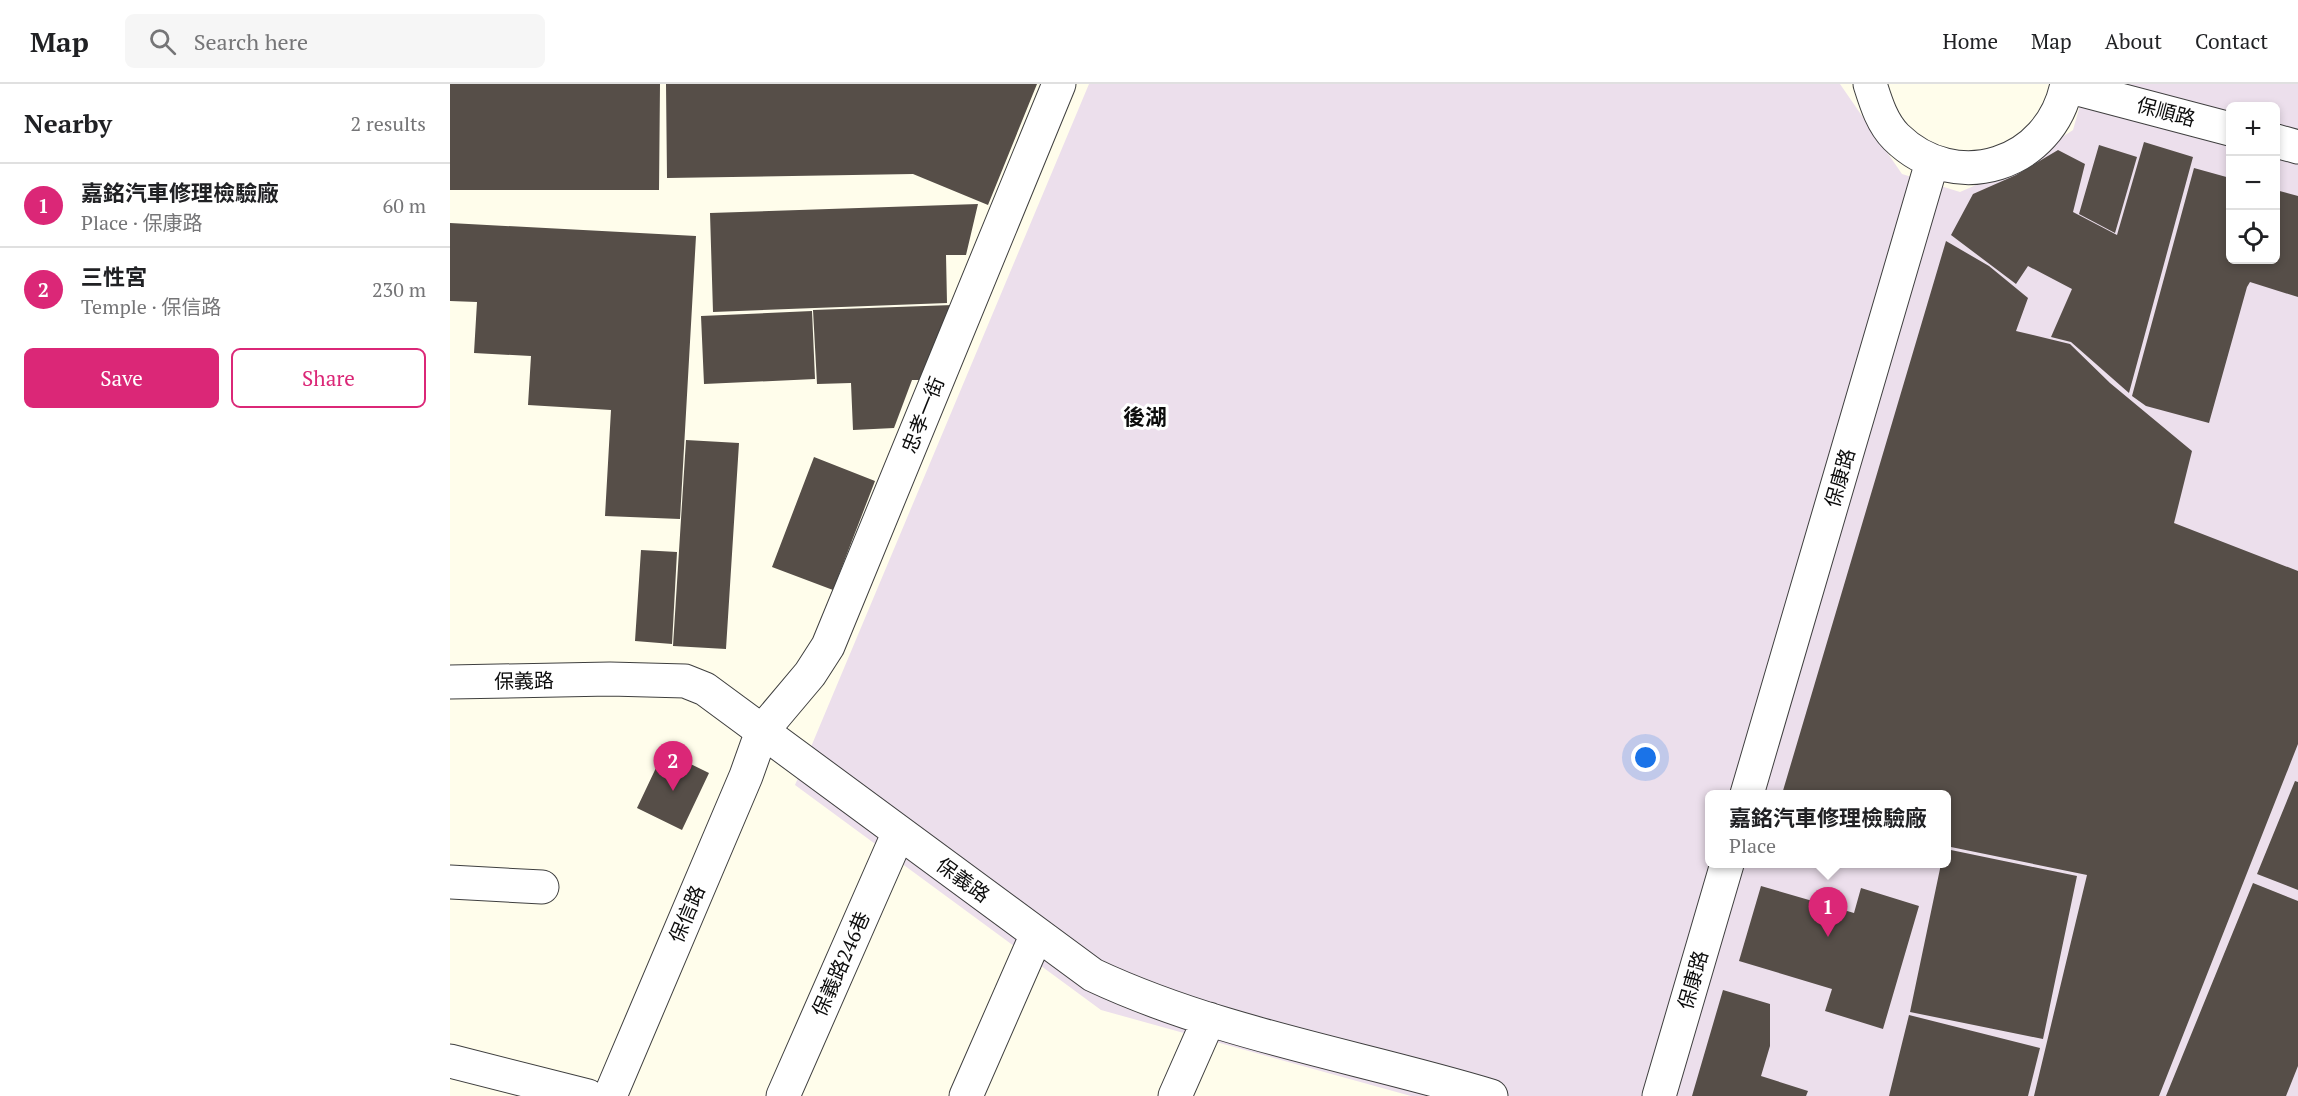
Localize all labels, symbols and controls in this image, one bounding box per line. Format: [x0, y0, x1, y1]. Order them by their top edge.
search box [125, 14, 545, 68]
text: Map [30, 23, 89, 60]
icon: search [146, 25, 179, 58]
text: Search here [194, 27, 308, 56]
text: Home [1942, 27, 1998, 55]
text: Map [2031, 27, 2072, 55]
text: About [2105, 27, 2162, 55]
text: Contact [2195, 27, 2268, 55]
street label: 保順路 [2134, 91, 2199, 132]
map controls [2226, 102, 2280, 264]
button: + [2226, 102, 2280, 156]
text: Nearby [24, 106, 112, 140]
text: 2 results [351, 110, 426, 137]
button: − [2226, 156, 2280, 210]
text: 嘉銘汽車修理檢驗廠 [81, 178, 279, 207]
text: 1 [38, 192, 49, 219]
text: 60 m [383, 192, 426, 219]
text: Place · 保康路 [81, 209, 203, 236]
button: locate [2226, 210, 2280, 264]
text: 三性宮 [81, 262, 147, 291]
text: 2 [38, 276, 49, 303]
text: 230 m [372, 276, 426, 303]
text: Temple · 保信路 [81, 293, 221, 320]
button: Save [24, 348, 219, 408]
button: Share [231, 348, 426, 408]
street label: 忠孝一街 [895, 373, 950, 457]
district label: 後湖 [1123, 402, 1167, 431]
street label: 保康路 [1818, 445, 1861, 510]
street label: 保義路 [494, 666, 554, 695]
pin: 2 [654, 742, 692, 791]
your location [1631, 743, 1660, 772]
popup [1705, 790, 1951, 868]
text: 嘉銘汽車修理檢驗廠 [1729, 803, 1927, 832]
text: Place [1729, 832, 1776, 859]
street label: 保義路 [931, 851, 995, 908]
street label: 保信路 [662, 881, 711, 947]
pin: 1 [1808, 888, 1848, 937]
street label: 保義路246巷 [805, 907, 876, 1020]
street label: 保康路 [1671, 947, 1714, 1012]

